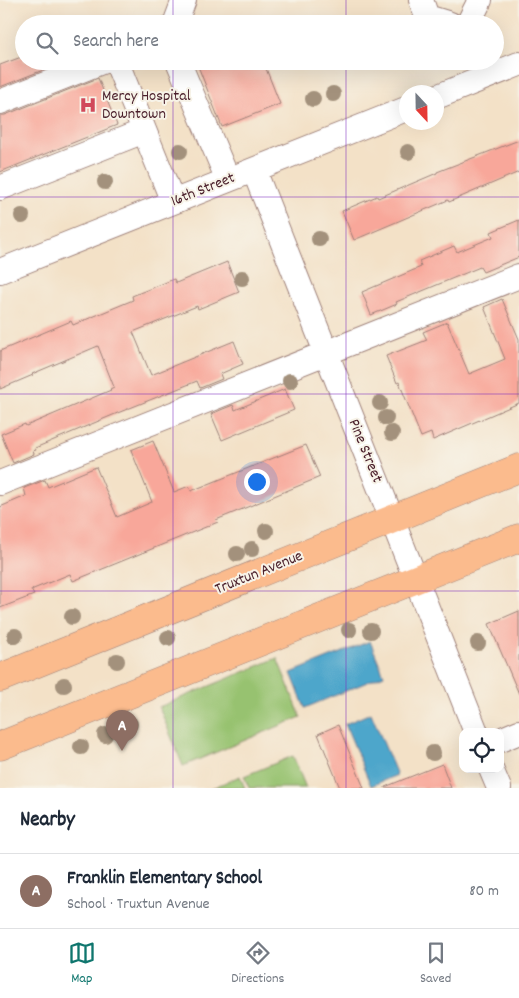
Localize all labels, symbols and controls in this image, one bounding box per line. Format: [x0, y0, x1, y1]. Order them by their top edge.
search box [15, 15, 504, 70]
icon: search [33, 29, 61, 57]
text: Search here [73, 29, 159, 56]
place label: Mercy Hospital Downtown [102, 85, 191, 126]
north arrow [399, 85, 444, 130]
hospital icon: Mercy Hospital Downtown [78, 95, 98, 115]
street label: 16th Street [168, 167, 239, 213]
street label: Pine Street [342, 416, 388, 487]
your location [244, 469, 270, 495]
street label: Truxtun Avenue [212, 545, 306, 601]
pin: A [106, 710, 138, 751]
map controls [459, 728, 504, 773]
button: locate [459, 728, 504, 773]
text: Nearby [20, 806, 75, 836]
text: Franklin Elementary School [67, 866, 262, 893]
text: A [32, 880, 40, 903]
text: 80 m [469, 880, 499, 903]
text: School · Truxtun Avenue [67, 893, 210, 916]
tab: Map [68, 939, 96, 989]
tab: Directions [231, 939, 284, 989]
tab: Saved [420, 939, 451, 989]

